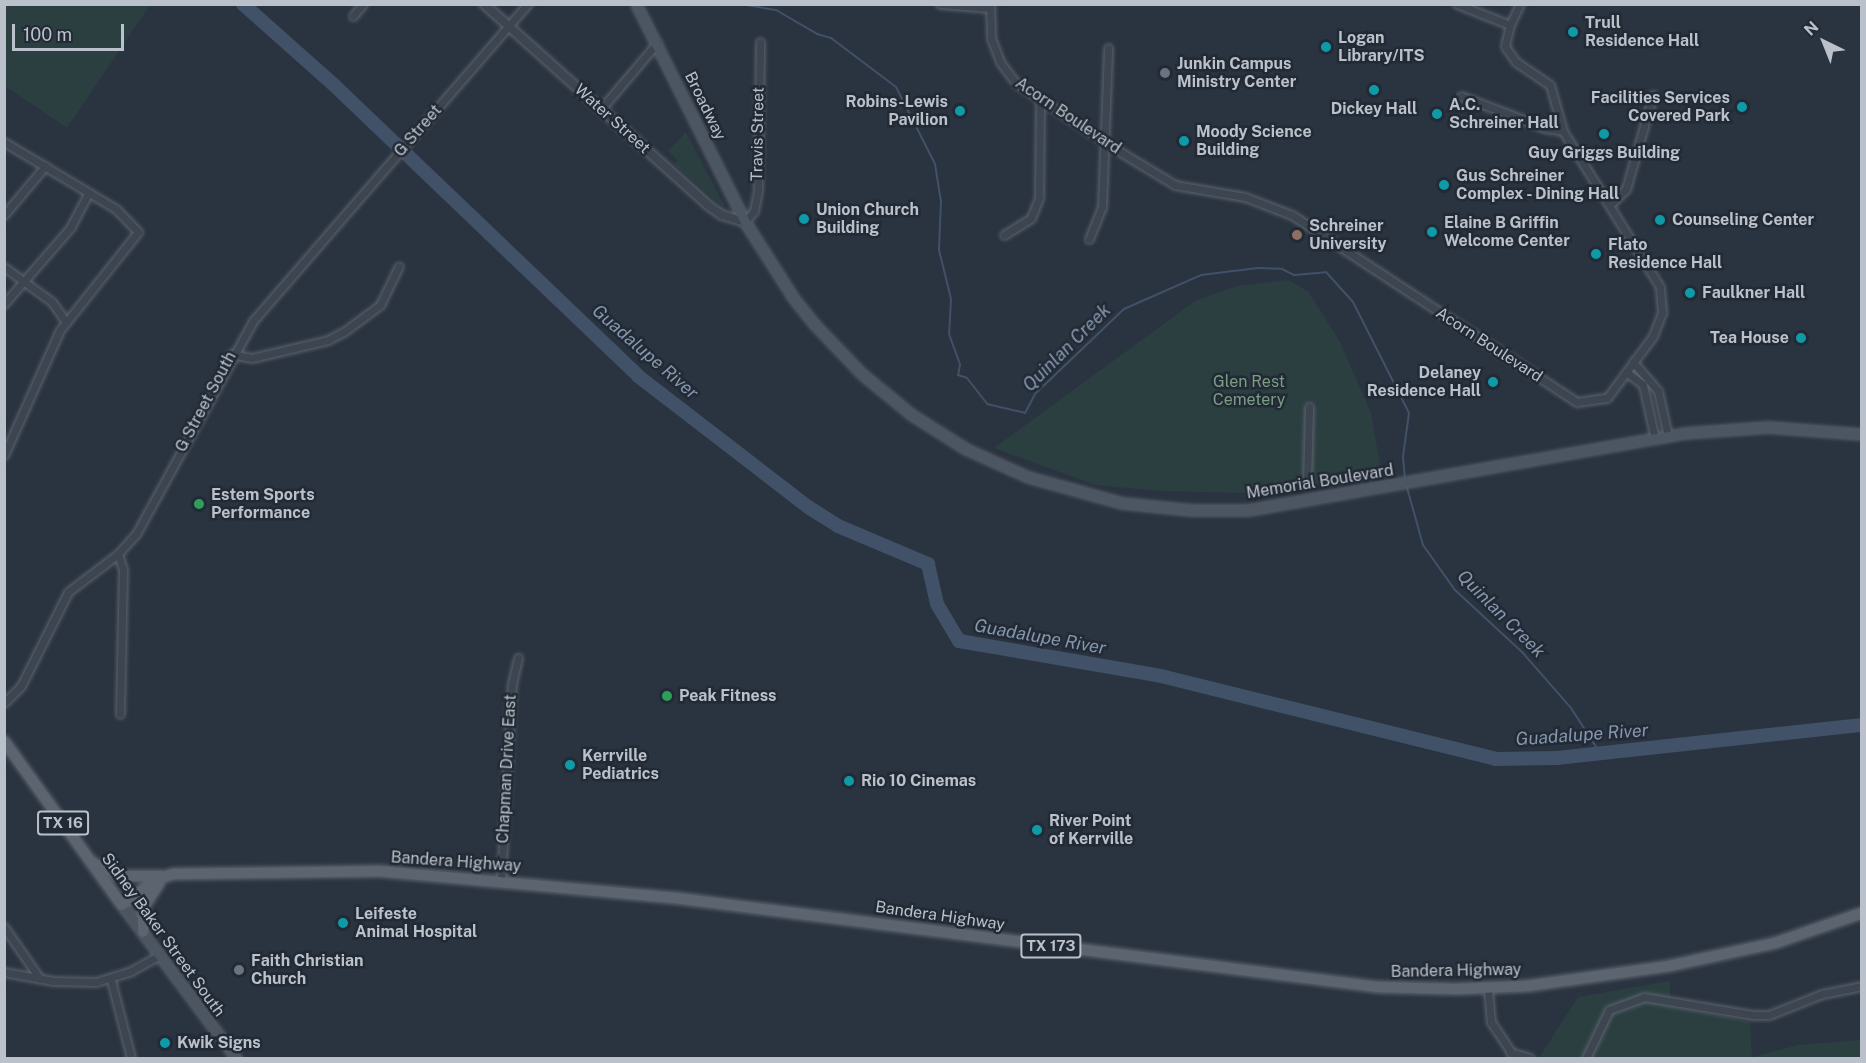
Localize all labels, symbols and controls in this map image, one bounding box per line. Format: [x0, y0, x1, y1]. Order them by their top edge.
scale bar [15, 12, 128, 50]
north arrow [1794, 12, 1854, 72]
place label: Trull Residence Hall [1585, 13, 1699, 51]
text: N [1800, 17, 1822, 40]
text: 100 m [23, 24, 72, 45]
marker: Trull Residence Hall [1566, 25, 1580, 39]
place label: Logan Library/ITS [1338, 28, 1424, 66]
marker: Logan Library/ITS [1319, 40, 1333, 54]
place label: Junkin Campus Ministry Center [1177, 54, 1296, 92]
marker: Junkin Campus Ministry Center [1158, 66, 1172, 80]
street label: Broadway [680, 69, 730, 143]
street label: Acorn Boulevard [1012, 74, 1124, 158]
street label: Water Street [570, 80, 654, 158]
marker: Dickey Hall [1367, 83, 1381, 97]
street label: Travis Street [748, 87, 768, 181]
place label: Facilities Services Covered Park [1591, 88, 1730, 126]
place label: Robins-Lewis Pavilion [846, 92, 948, 130]
place label: A.C. Schreiner Hall [1449, 95, 1559, 133]
place label: Dickey Hall [1331, 99, 1417, 119]
marker: Facilities Services Covered Park [1735, 100, 1749, 114]
street label: G Street [390, 101, 446, 161]
marker: Robins-Lewis Pavilion [953, 104, 967, 118]
marker: A.C. Schreiner Hall [1430, 107, 1444, 121]
place label: Moody Science Building [1196, 122, 1312, 160]
marker: Guy Griggs Building [1597, 127, 1611, 141]
marker: Moody Science Building [1177, 134, 1191, 148]
place label: Guy Griggs Building [1528, 143, 1680, 163]
place label: Gus Schreiner Complex - Dining Hall [1456, 166, 1621, 204]
marker: Gus Schreiner Complex - Dining Hall [1437, 178, 1451, 192]
place label: Union Church Building [816, 200, 919, 238]
place label: Counseling Center [1672, 210, 1814, 230]
marker: Union Church Building [797, 212, 811, 226]
place label: Elaine B Griffin Welcome Center [1444, 213, 1570, 251]
marker: Counseling Center [1653, 213, 1667, 227]
place label: Schreiner University [1309, 216, 1387, 254]
marker: Elaine B Griffin Welcome Center [1425, 225, 1439, 239]
marker: Schreiner University [1290, 228, 1304, 242]
place label: Flato Residence Hall [1608, 235, 1722, 273]
marker: Flato Residence Hall [1589, 247, 1603, 261]
place label: Faulkner Hall [1702, 283, 1805, 303]
marker: Faulkner Hall [1683, 286, 1697, 300]
water label: Guadalupe River [588, 300, 702, 404]
water label: Quinlan Creek [1019, 300, 1115, 396]
street label: Acorn Boulevard [1432, 303, 1546, 387]
place label: Tea House [1710, 328, 1789, 348]
marker: Tea House [1794, 331, 1808, 345]
street label: G Street South [172, 349, 240, 455]
place label: Delaney Residence Hall [1367, 363, 1481, 401]
park label: Glen Rest Cemetery [1213, 372, 1285, 410]
marker: Delaney Residence Hall [1486, 375, 1500, 389]
street label: Memorial Boulevard [1245, 461, 1395, 503]
place label: Estem Sports Performance [211, 485, 315, 523]
marker: Estem Sports Performance [192, 497, 206, 511]
water label: Quinlan Creek [1453, 566, 1549, 662]
water label: Guadalupe River [972, 615, 1108, 659]
place label: Peak Fitness [679, 686, 777, 706]
marker: Peak Fitness [660, 689, 674, 703]
street label: Chapman Drive East [494, 694, 520, 844]
water label: Guadalupe River [1515, 720, 1649, 750]
place label: Kerrville Pediatrics [582, 746, 659, 784]
marker: Kerrville Pediatrics [563, 758, 577, 772]
place label: Rio 10 Cinemas [861, 771, 976, 791]
marker: Rio 10 Cinemas [842, 774, 856, 788]
road number: TX 16 [36, 811, 90, 835]
place label: River Point of Kerrville [1049, 811, 1133, 849]
marker: River Point of Kerrville [1030, 823, 1044, 837]
street label: Bandera Highway [390, 848, 522, 876]
street label: Sidney Baker Street South [97, 849, 229, 1021]
street label: Bandera Highway [874, 897, 1006, 935]
place label: Leifeste Animal Hospital [355, 904, 477, 942]
marker: Leifeste Animal Hospital [336, 916, 350, 930]
road number: TX 173 [1020, 934, 1082, 958]
place label: Faith Christian Church [251, 951, 363, 989]
street label: Bandera Highway [1391, 960, 1521, 982]
marker: Faith Christian Church [232, 963, 246, 977]
place label: Kwik Signs [177, 1033, 261, 1053]
marker: Kwik Signs [158, 1036, 172, 1050]

